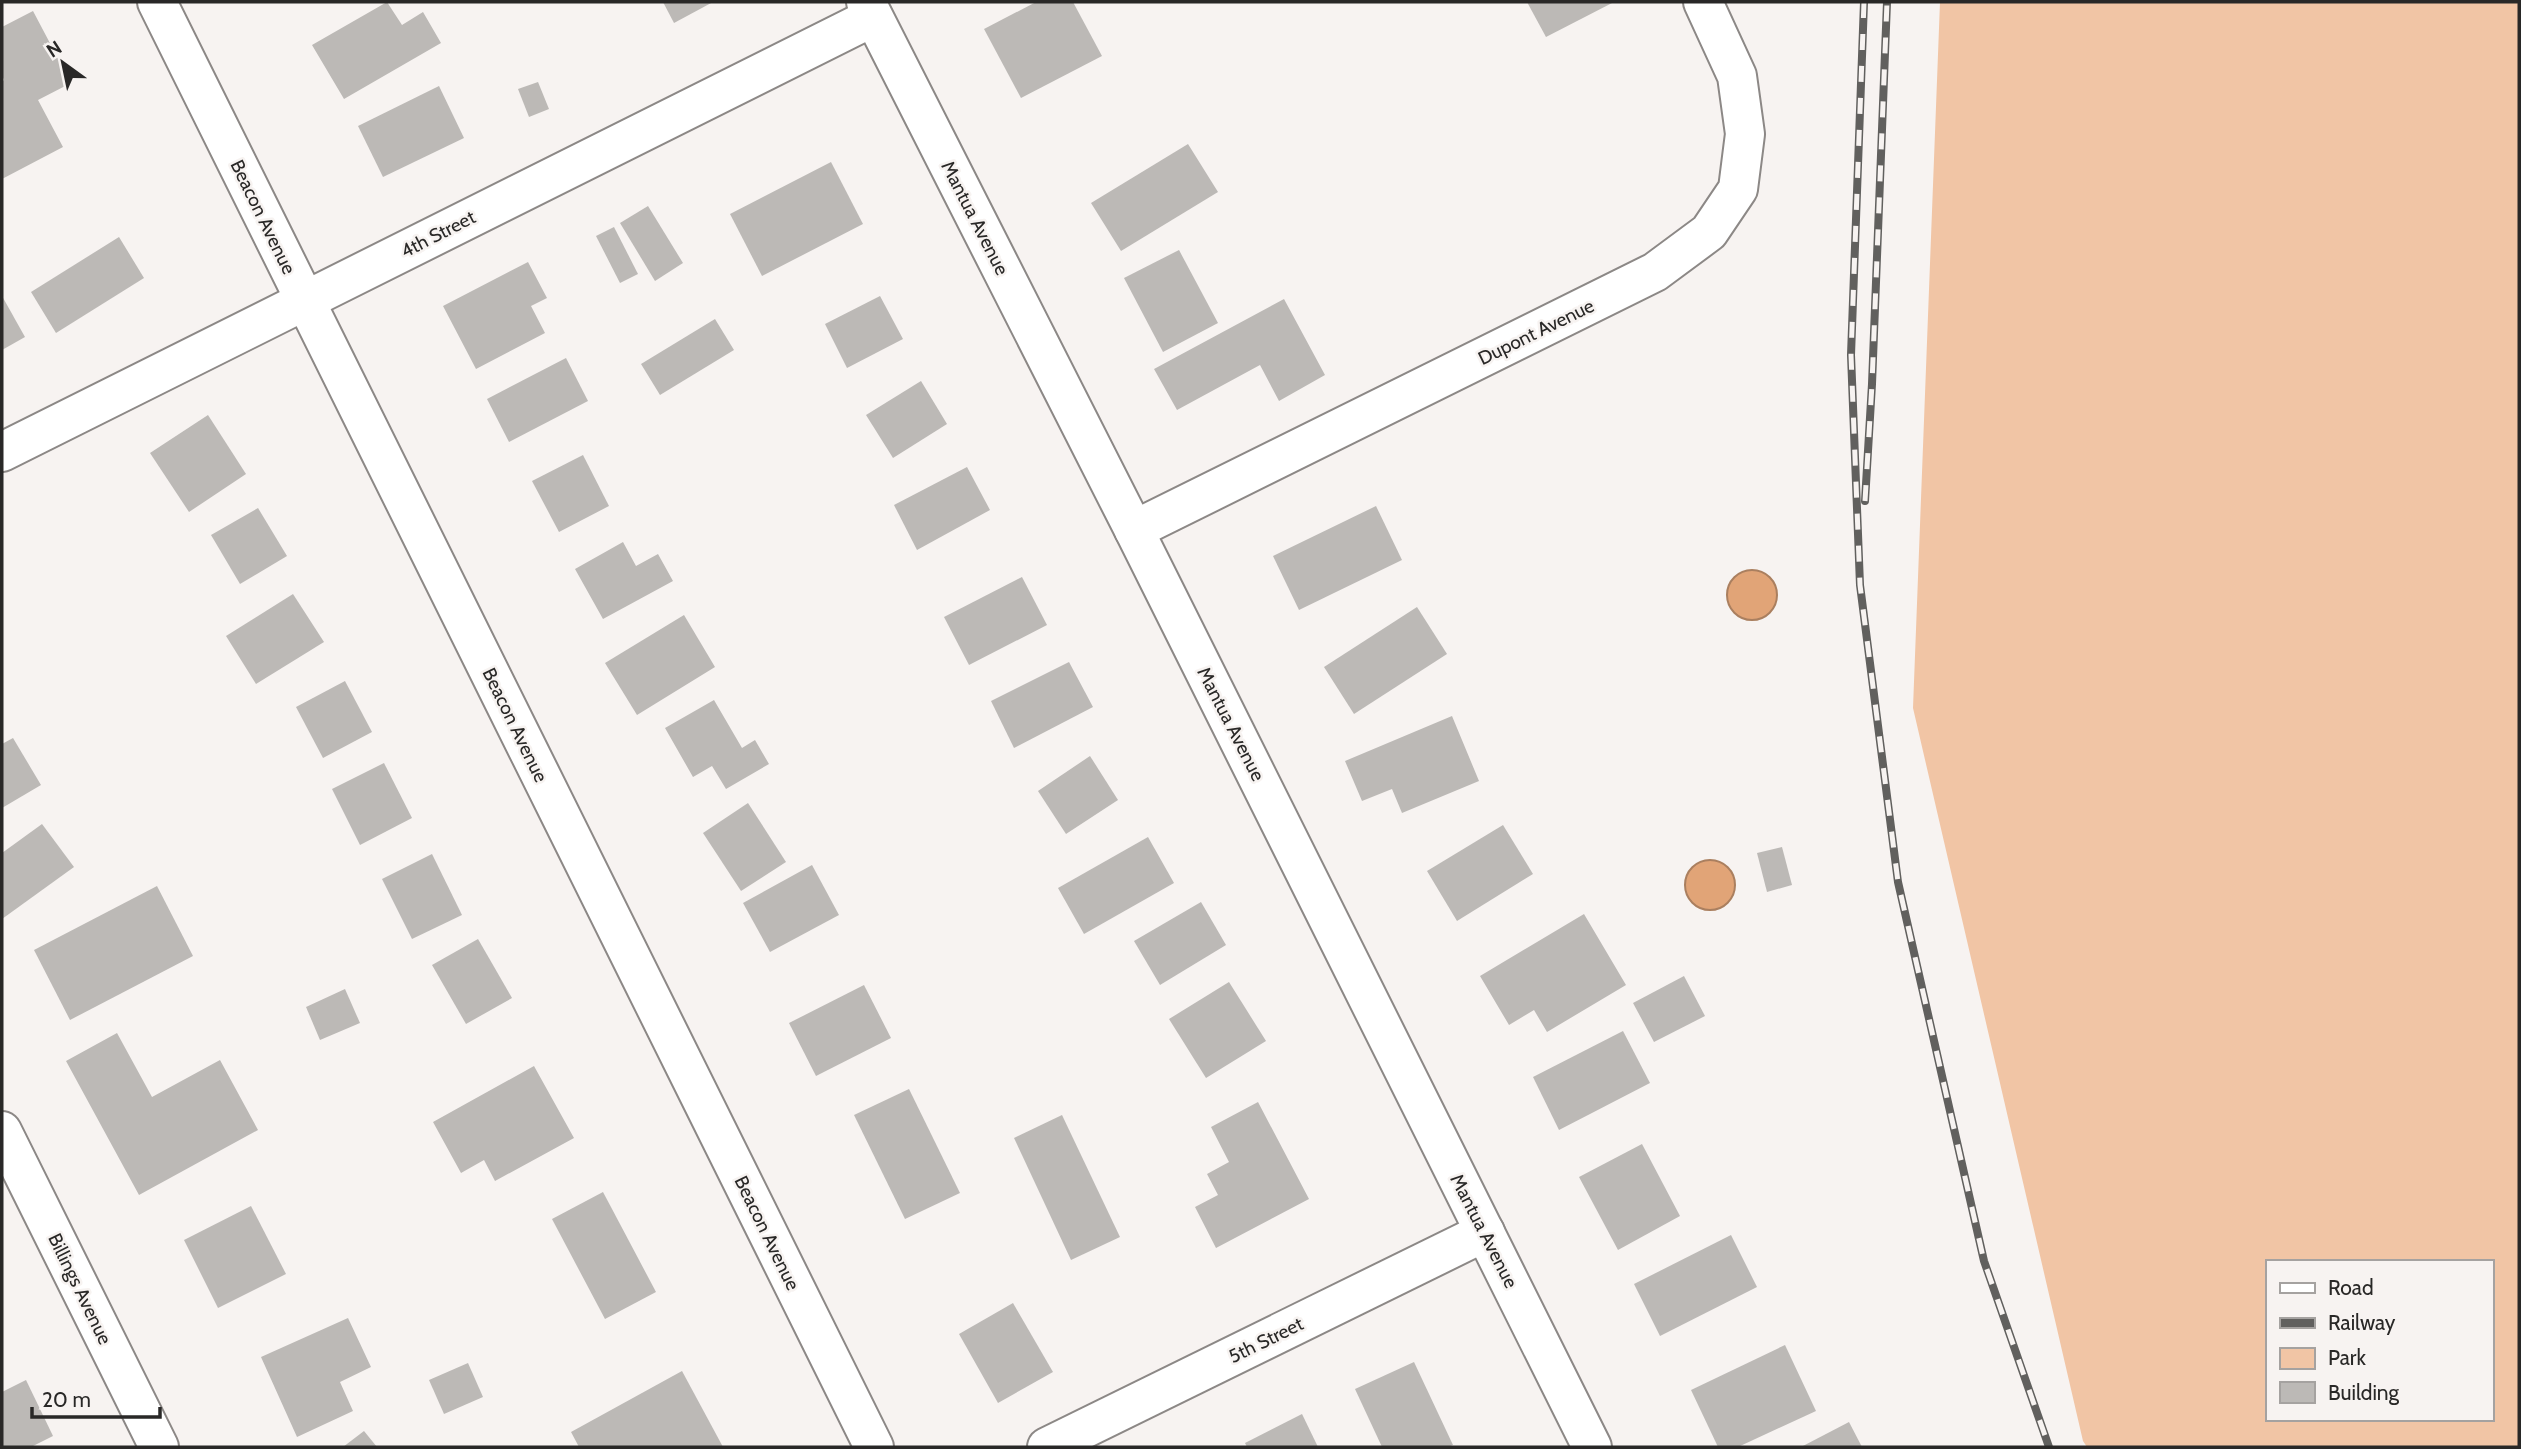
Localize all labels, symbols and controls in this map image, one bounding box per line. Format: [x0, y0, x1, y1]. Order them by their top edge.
north arrow [28, 28, 98, 98]
text: N [42, 36, 66, 62]
street label: Beacon Avenue [225, 156, 301, 278]
street label: Mantua Avenue [936, 157, 1014, 279]
street label: 4th Street [397, 205, 480, 263]
street label: Dupont Avenue [1474, 294, 1598, 370]
street label: Mantua Avenue [1192, 663, 1270, 785]
street label: Beacon Avenue [477, 664, 553, 786]
street label: Mantua Avenue [1445, 1170, 1523, 1292]
street label: Beacon Avenue [729, 1172, 805, 1294]
street label: Billings Avenue [43, 1230, 117, 1349]
legend [2266, 1260, 2493, 1421]
text: Road [2328, 1275, 2374, 1300]
text: Railway [2328, 1310, 2396, 1335]
street label: 5th Street [1225, 1312, 1308, 1368]
text: Park [2328, 1345, 2366, 1370]
scale bar [32, 1376, 159, 1420]
text: Building [2328, 1380, 2400, 1405]
text: 20 m [42, 1387, 91, 1412]

